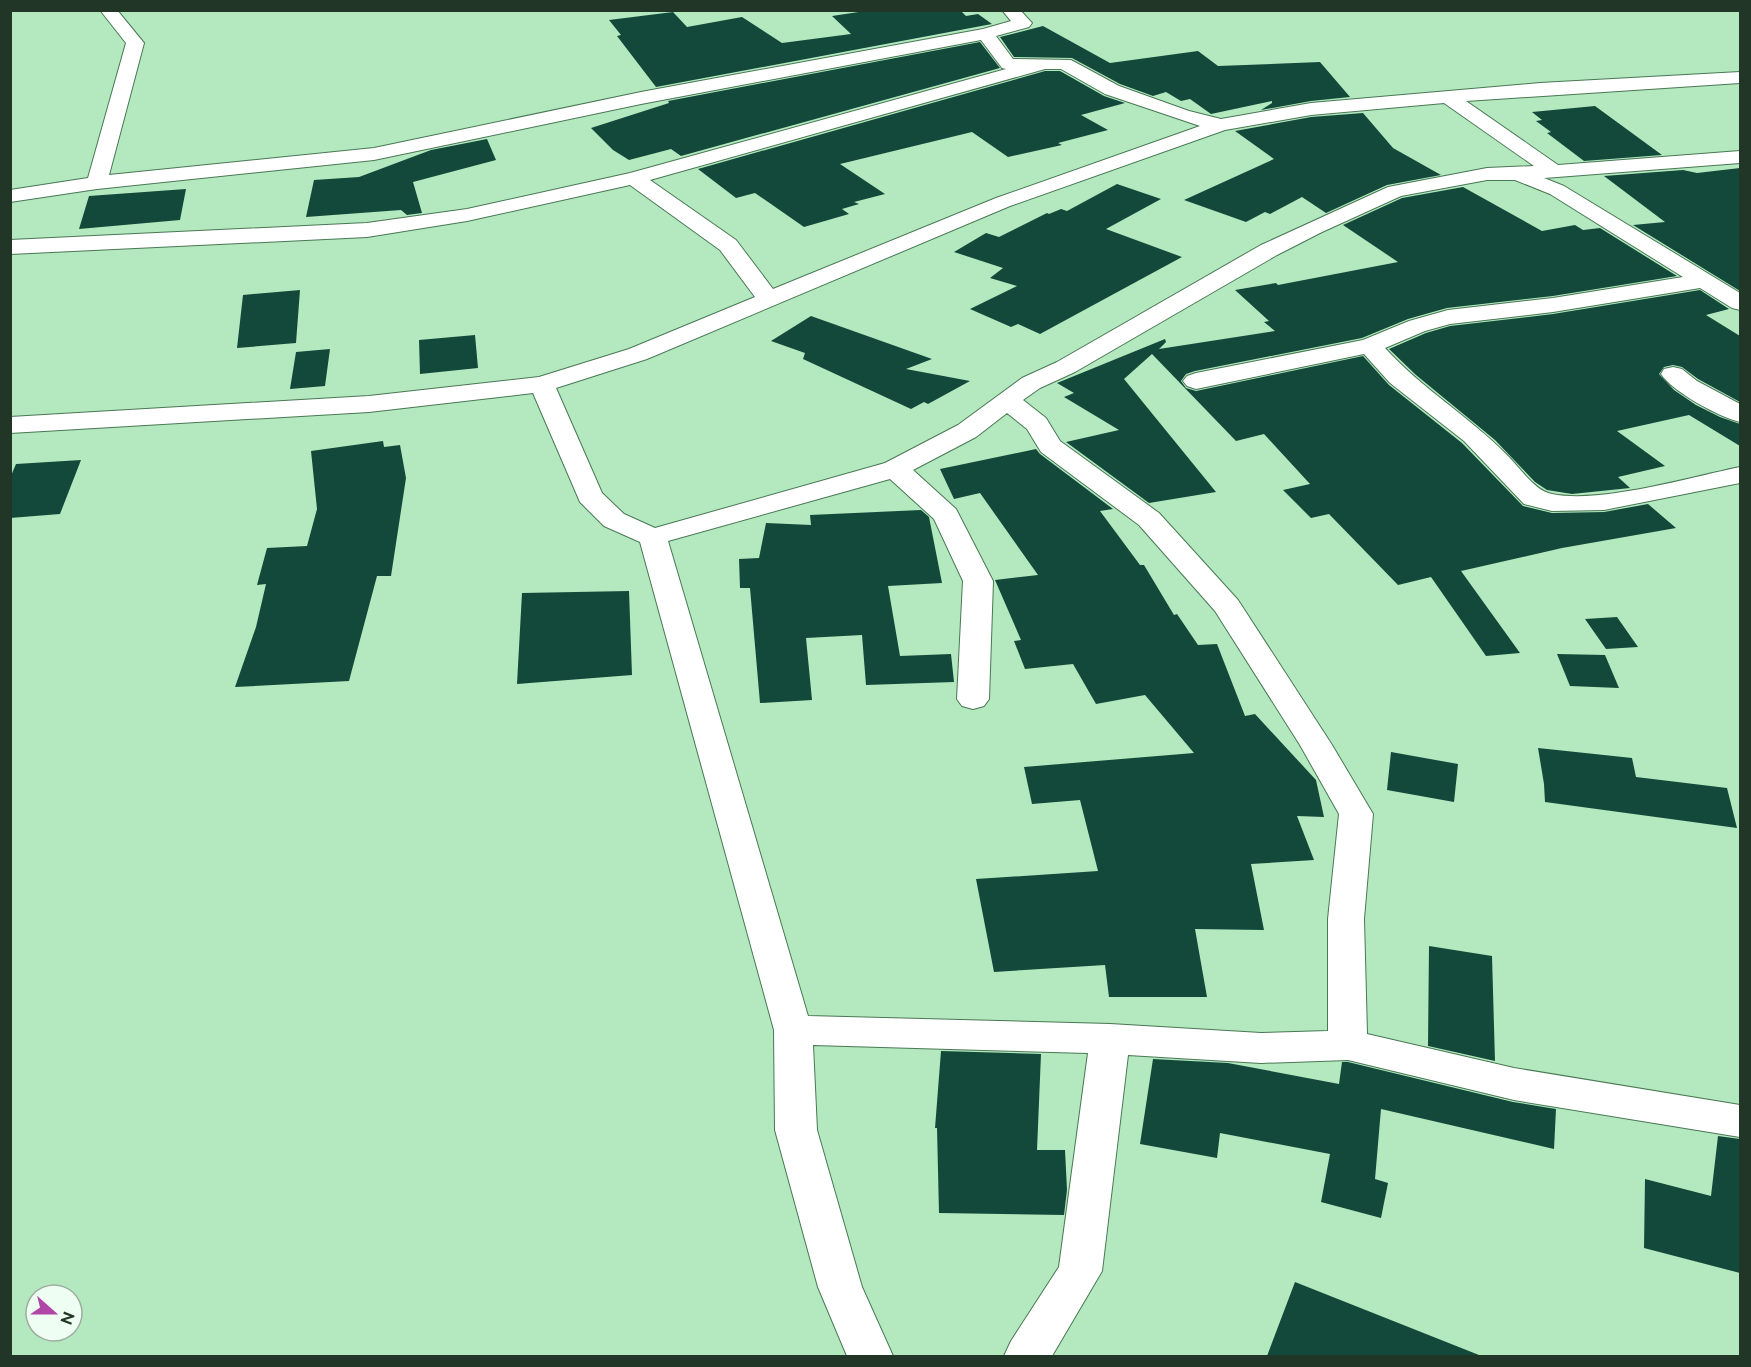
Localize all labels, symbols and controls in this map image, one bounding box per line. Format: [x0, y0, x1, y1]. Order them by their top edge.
north arrow [24, 1283, 84, 1343]
text: N [56, 1309, 79, 1327]

